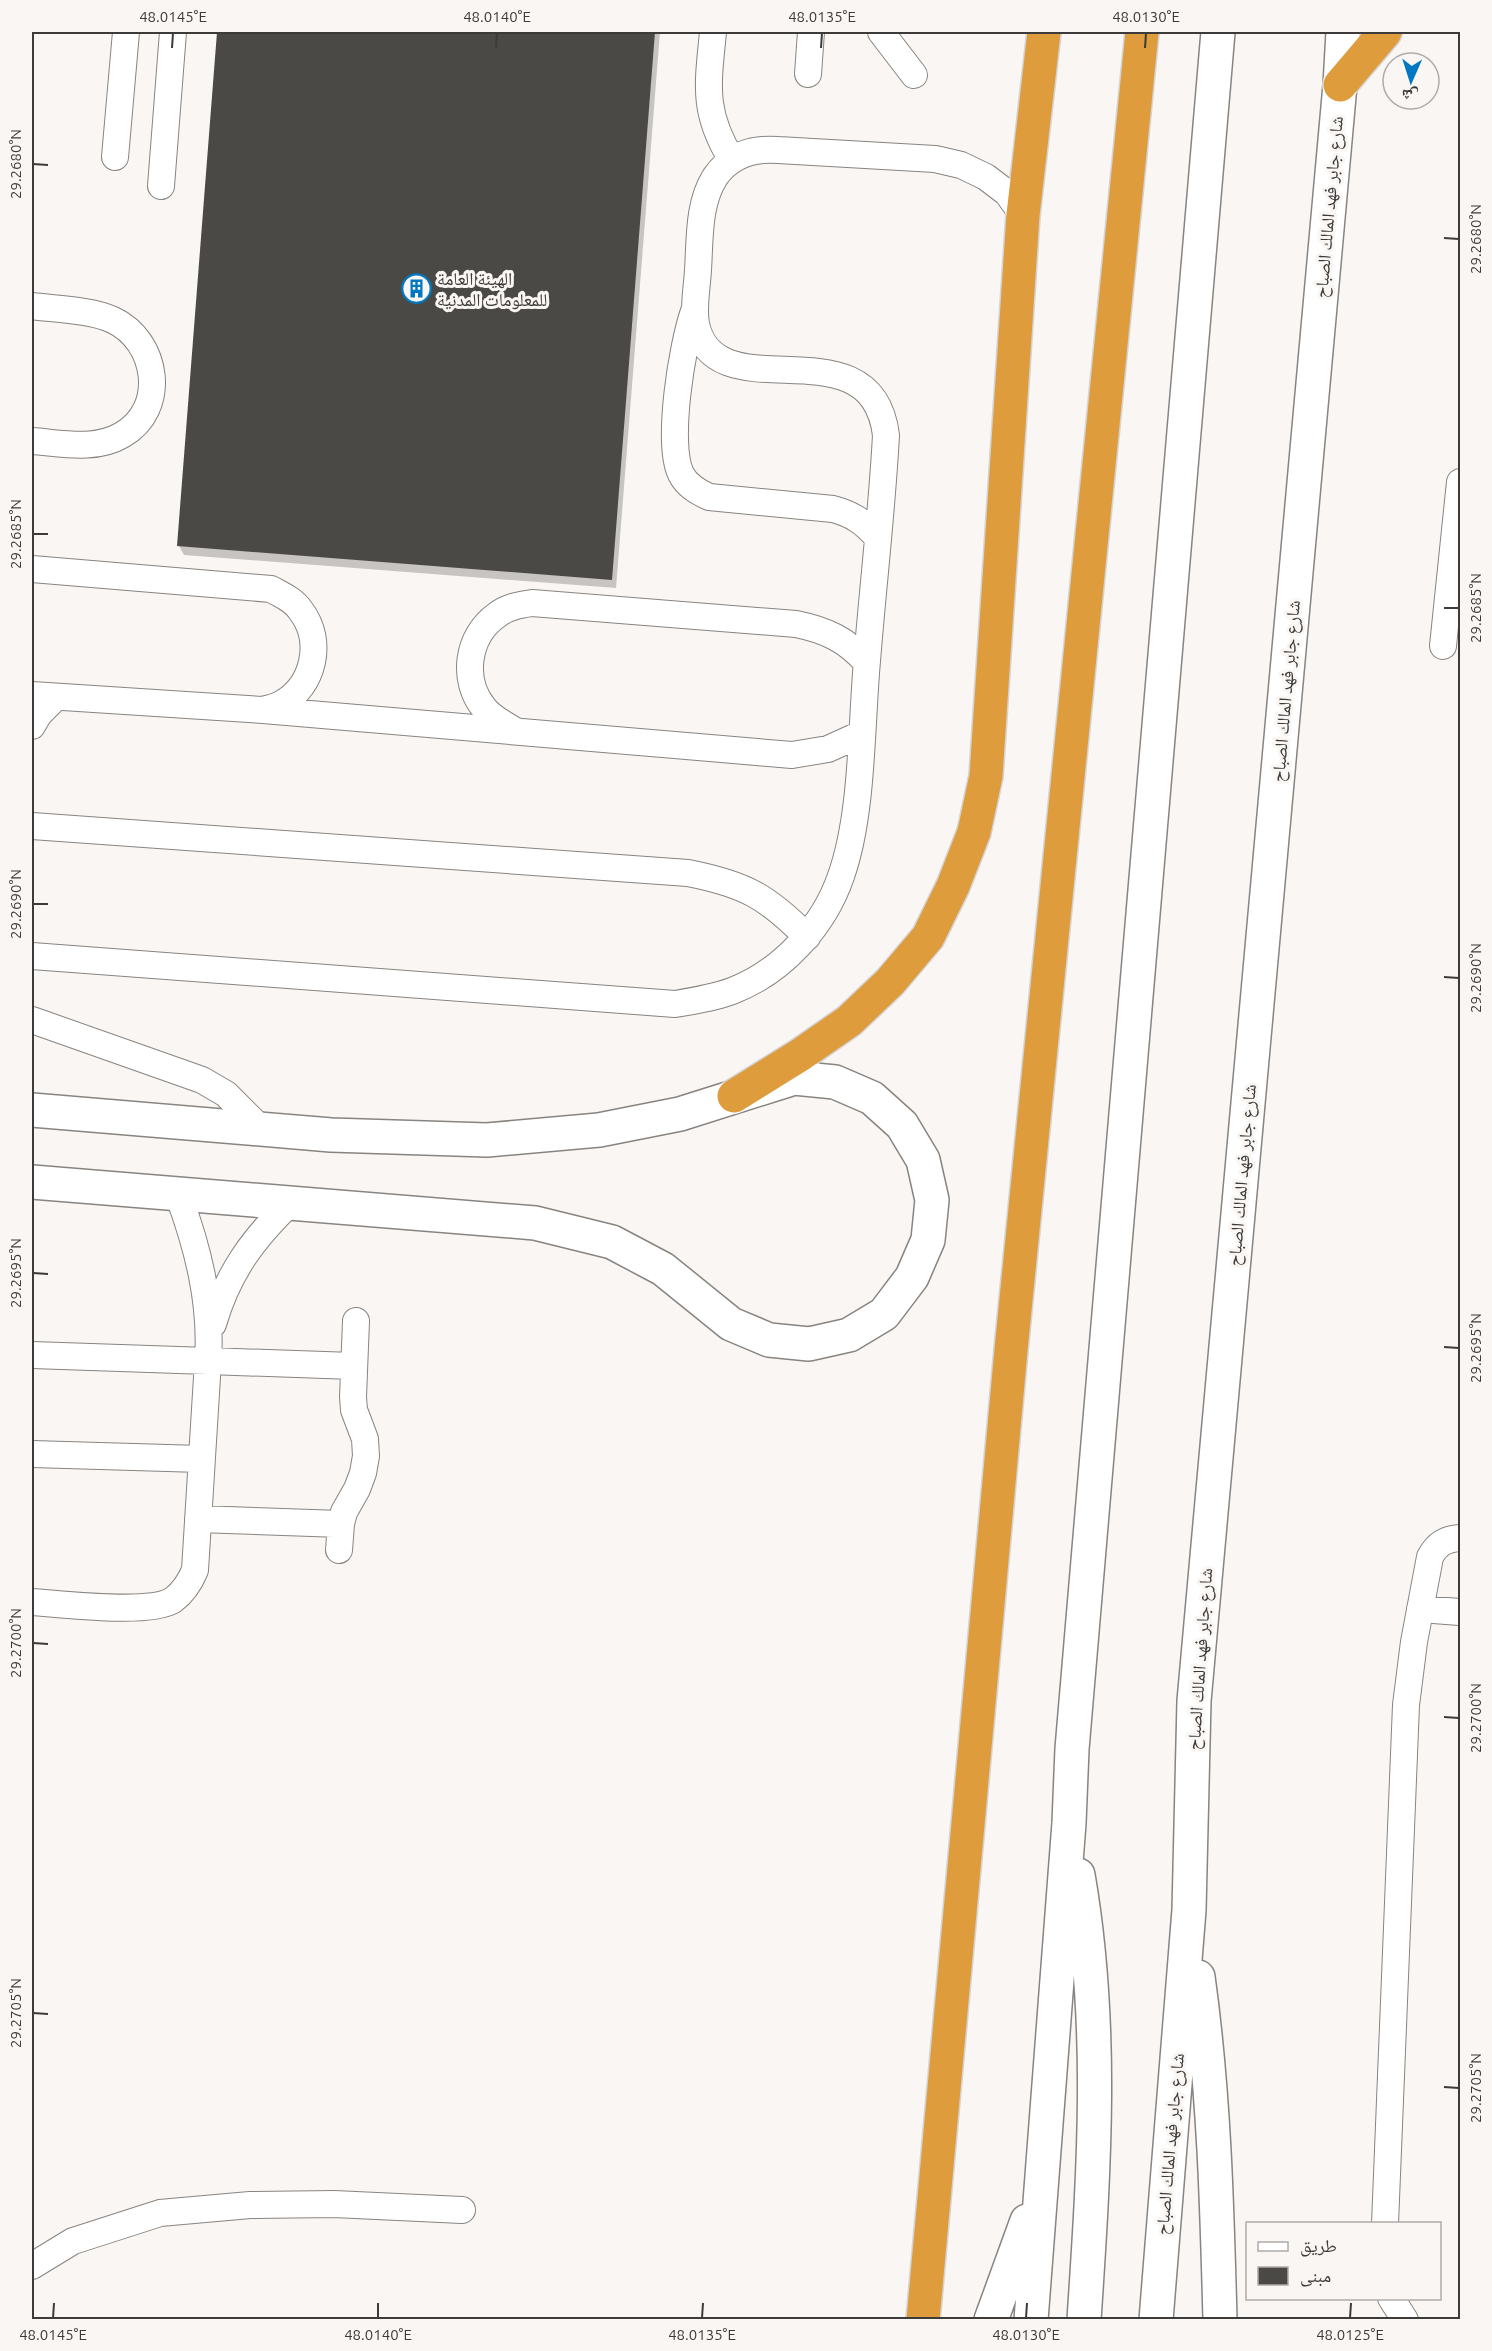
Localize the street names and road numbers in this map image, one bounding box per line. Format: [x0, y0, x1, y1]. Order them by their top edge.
street label: شارع جابر فهد المالك الصباح [1310, 115, 1349, 299]
street label: شارع جابر فهد المالك الصباح [1267, 599, 1306, 783]
street label: شارع جابر فهد المالك الصباح [1223, 1083, 1262, 1267]
street label: شارع جابر فهد المالك الصباح [1183, 1567, 1218, 1751]
street label: شارع جابر فهد المالك الصباح [1151, 2052, 1190, 2236]

